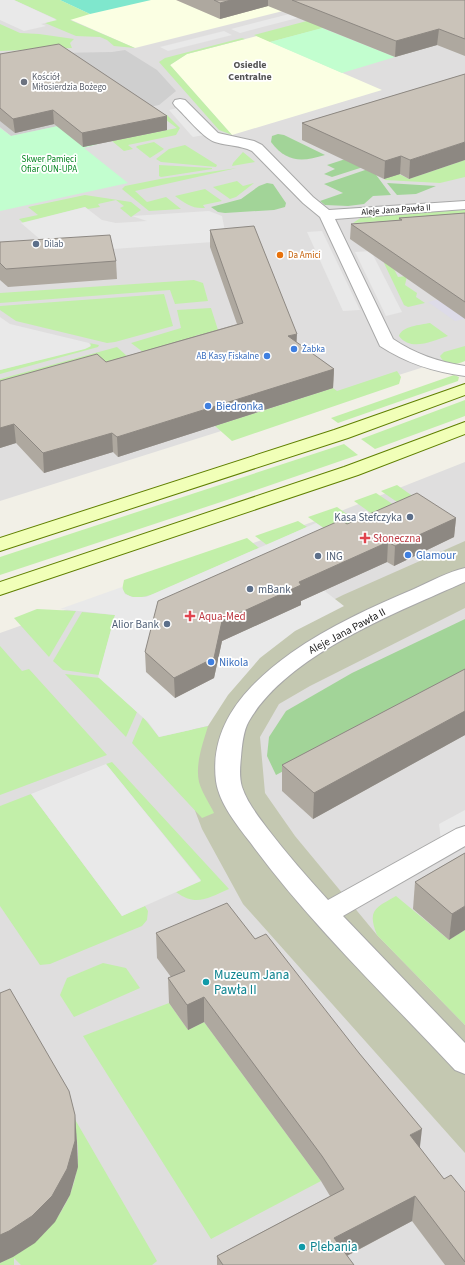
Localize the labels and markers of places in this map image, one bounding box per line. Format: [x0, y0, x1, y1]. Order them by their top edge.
place label: Kościół Miłosierdzia Bożego [32, 71, 107, 94]
marker: Kościół Miłosierdzia Bożego [19, 77, 29, 87]
place label: Dilab [44, 238, 64, 251]
marker: Dilab [31, 239, 41, 249]
place label: Da Amici [288, 249, 321, 262]
marker: Da Amici [275, 250, 285, 260]
place label: Żabka [302, 343, 325, 356]
marker: Żabka [289, 344, 299, 354]
place label: AB Kasy Fiskalne [196, 350, 260, 363]
marker: AB Kasy Fiskalne [262, 351, 272, 361]
place label: Biedronka [216, 399, 263, 414]
marker: Biedronka [203, 401, 213, 411]
place label: Kasa Stefczyka [334, 510, 402, 525]
marker: Kasa Stefczyka [405, 512, 415, 522]
place label: Słoneczna [373, 531, 421, 546]
marker: Słoneczna [360, 533, 370, 543]
place label: Glamour [416, 548, 456, 563]
place label: ING [326, 549, 343, 564]
marker: Glamour [403, 550, 413, 560]
marker: ING [313, 551, 323, 561]
place label: mBank [258, 582, 291, 597]
marker: mBank [245, 584, 255, 594]
place label: Aqua-Med [199, 609, 246, 624]
marker: Aqua-Med [184, 610, 196, 622]
place label: Alior Bank [112, 617, 160, 632]
marker: Alior Bank [162, 619, 172, 629]
place label: Nikola [219, 655, 248, 670]
marker: Nikola [206, 657, 216, 667]
place label: Muzeum Jana Pawła II [214, 966, 289, 999]
marker: Muzeum Jana Pawła II [201, 977, 211, 987]
place label: Plebania [310, 1238, 358, 1256]
marker: Plebania [297, 1242, 307, 1252]

